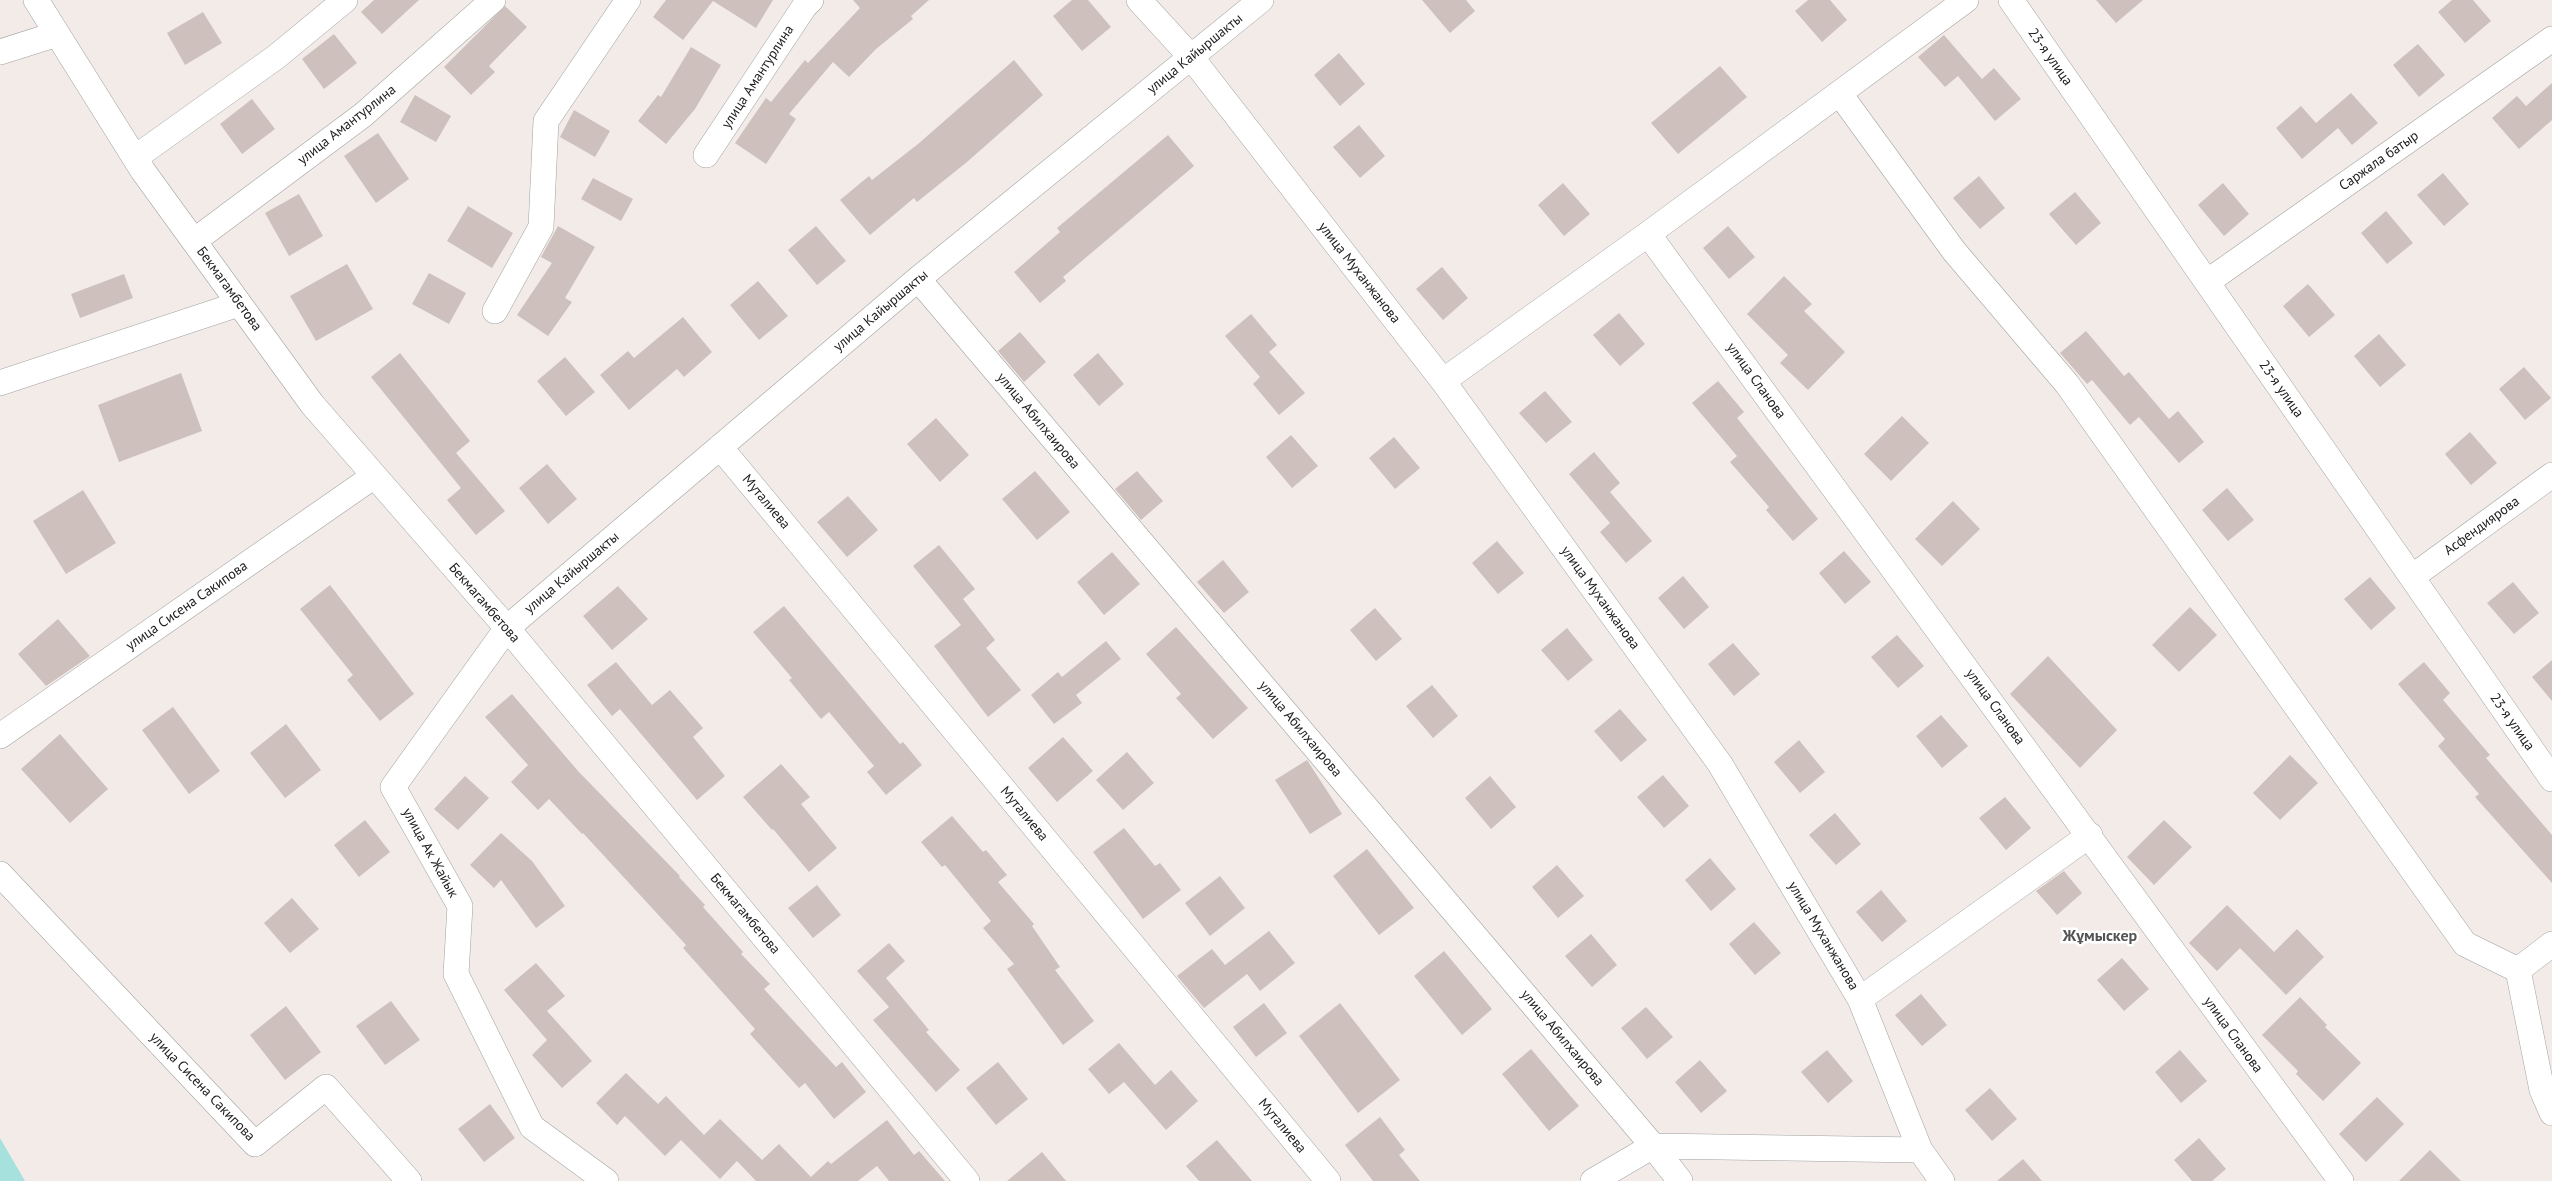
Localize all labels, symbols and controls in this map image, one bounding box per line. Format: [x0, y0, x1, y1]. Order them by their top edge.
street label: улица Кайыршакты [1144, 10, 1246, 98]
street label: улица Амантурлина [718, 22, 798, 132]
street label: 23-я улица [2024, 25, 2076, 89]
street label: улица Амантурлина [295, 81, 399, 169]
street label: Саржала батыр [2336, 127, 2422, 195]
street label: улица Муханжанова [1314, 219, 1404, 327]
street label: Бекмагамбетова [193, 244, 265, 334]
street label: улица Кайыршакты [830, 267, 932, 355]
street label: улица Сланова [1723, 340, 1789, 422]
street label: 23-я улица [2255, 357, 2307, 421]
street label: улица Абилхаирова [993, 369, 1083, 473]
street label: Муталиева [738, 471, 794, 533]
street label: Асфендиярова [2441, 493, 2523, 559]
street label: улица Кайыршакты [521, 529, 623, 617]
street label: улица Муханжанова [1557, 543, 1643, 653]
street label: улица Сисена Сакипова [123, 558, 251, 654]
street label: Бекмагамбетова [445, 560, 523, 646]
street label: улица Сланова [1962, 666, 2028, 748]
street label: улица Абилхаирова [1255, 677, 1345, 781]
street label: 23-я улица [2486, 690, 2538, 754]
street label: Муталиева [996, 783, 1052, 845]
street label: улица Ак Жайык [398, 805, 462, 901]
street label: Бекмагамбетова [706, 870, 784, 958]
street label: улица Муханжанова [1784, 879, 1862, 993]
district label: Жұмыскер [2063, 926, 2137, 946]
street label: улица Абилхаирова [1517, 986, 1607, 1090]
street label: улица Сланова [2200, 994, 2266, 1076]
street label: улица Сисена Сакипова [146, 1029, 258, 1145]
street label: Муталиева [1254, 1095, 1310, 1157]

